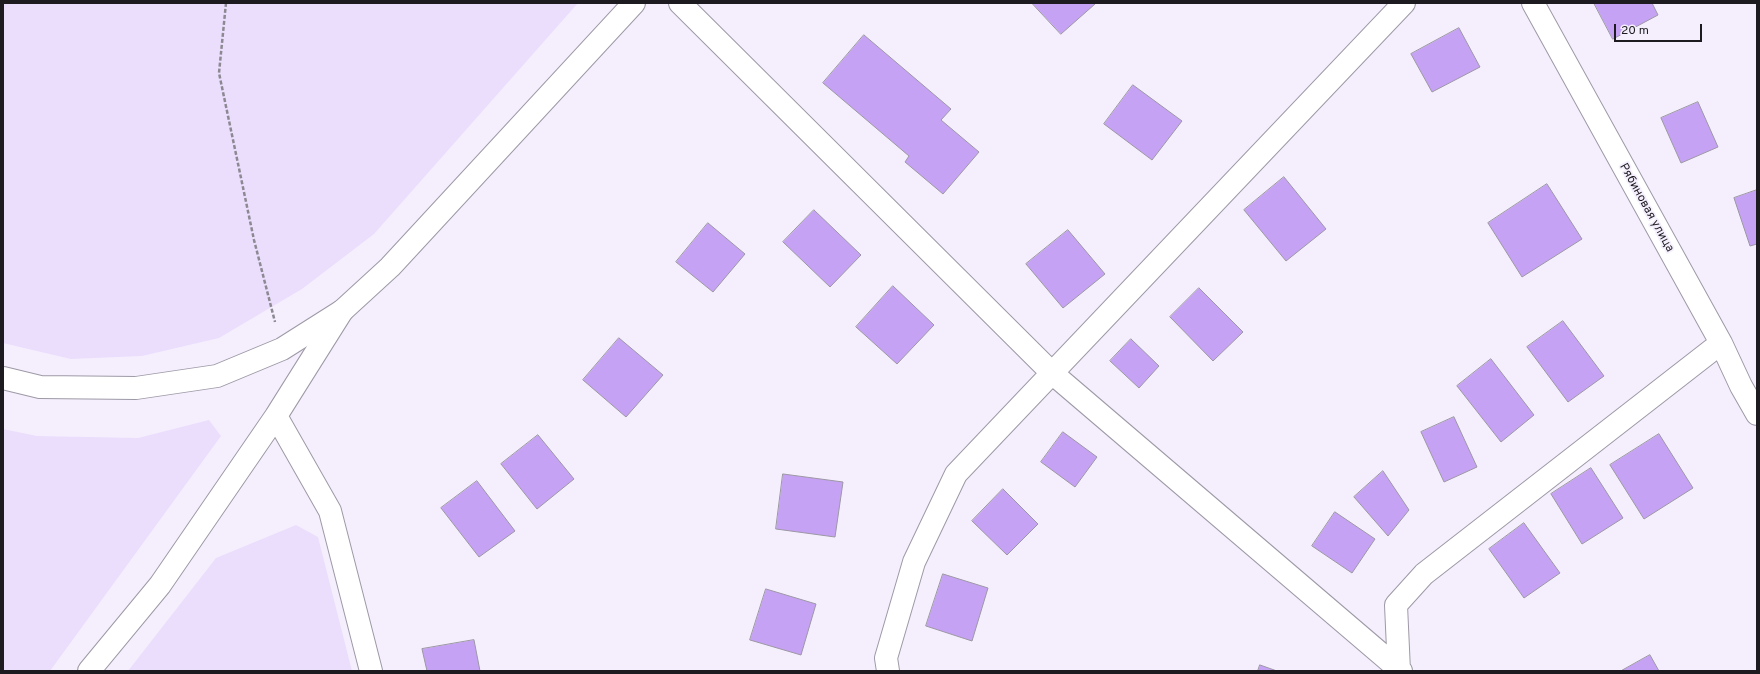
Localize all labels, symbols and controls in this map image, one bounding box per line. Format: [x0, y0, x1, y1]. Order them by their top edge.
scale bar [1616, 16, 1704, 42]
text: 20 m [1621, 23, 1649, 39]
street label: Рябиновая улица [1616, 161, 1676, 255]

